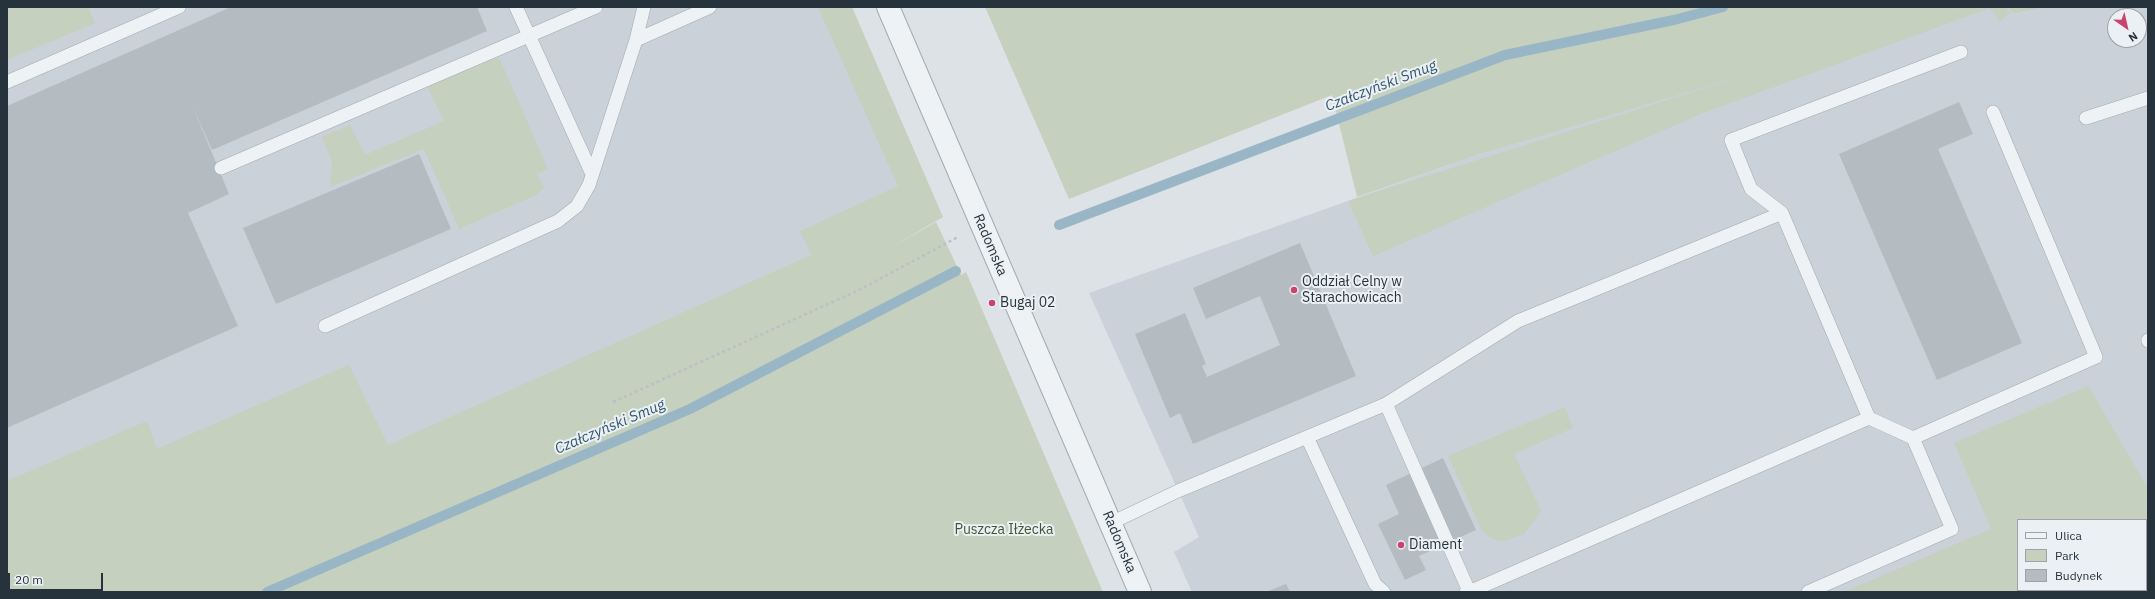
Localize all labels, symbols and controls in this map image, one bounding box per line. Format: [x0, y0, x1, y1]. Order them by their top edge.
north arrow [2107, 8, 2147, 48]
text: N [2126, 29, 2140, 45]
water label: Czałczyński Smug [1323, 56, 1439, 116]
street label: Radomska [969, 211, 1011, 279]
place label: Oddział Celny w Starachowicach [1302, 274, 1402, 306]
marker: Oddział Celny w Starachowicach [1289, 285, 1299, 295]
place label: Bugaj 02 [1000, 295, 1056, 311]
marker: Bugaj 02 [987, 298, 997, 308]
water label: Czałczyński Smug [552, 396, 668, 458]
street label: Radomska [1098, 508, 1140, 576]
legend [2017, 519, 2147, 591]
park label: Puszcza Iłżecka [954, 522, 1054, 538]
text: Ulica [2055, 528, 2082, 543]
place label: Diament [1409, 537, 1462, 553]
marker: Diament [1396, 540, 1406, 550]
text: Park [2055, 548, 2079, 563]
scale bar [10, 565, 105, 591]
text: Budynek [2055, 568, 2102, 583]
text: 20 m [15, 572, 43, 587]

